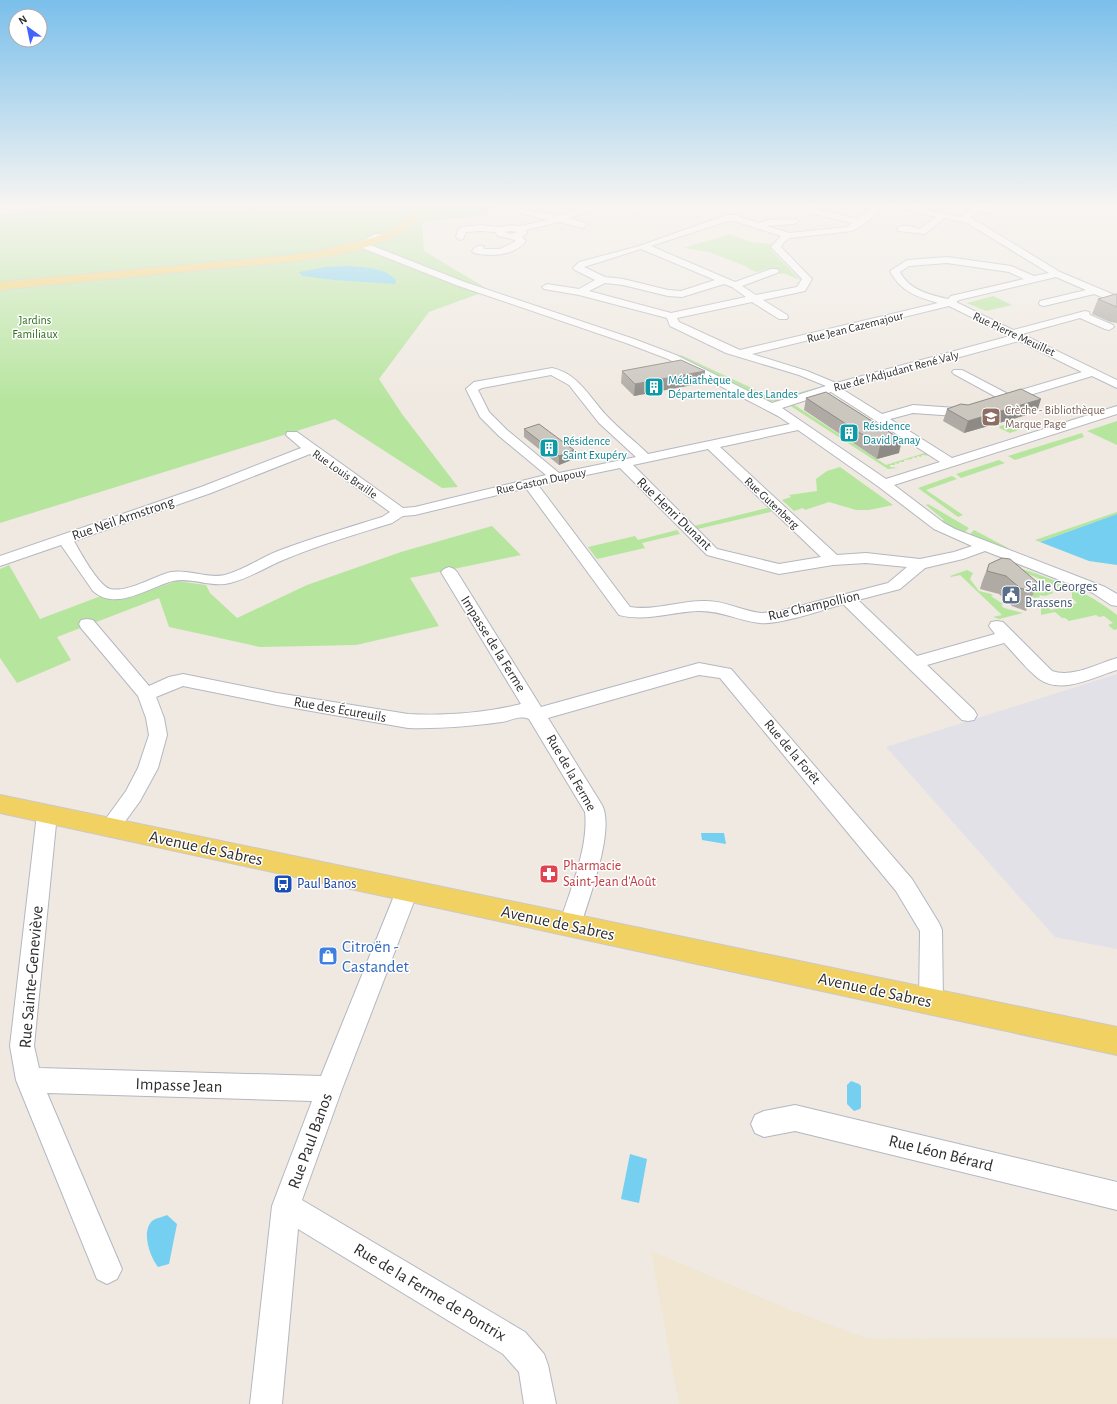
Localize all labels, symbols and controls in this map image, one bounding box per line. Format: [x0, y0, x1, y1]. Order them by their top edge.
north arrow [8, 8, 48, 48]
text: N [17, 13, 29, 27]
street label: Rue Jean Cazemajour [806, 309, 905, 346]
street label: Rue Pierre Meuillet [971, 310, 1057, 358]
park label: Jardins Familiaux [12, 314, 58, 340]
street label: Rue de l'Adjudant René Valy [832, 349, 960, 394]
place label: Médiathèque Départementale des Landes [668, 374, 798, 400]
building icon: Médiathèque Départementale des Landes [643, 376, 665, 398]
place label: Crèche - Bibliothèque Marque Page [1005, 404, 1105, 430]
school or university icon: Crèche - Bibliothèque Marque Page [980, 406, 1002, 428]
place label: Résidence David Panay [863, 420, 920, 447]
building icon: Résidence David Panay [838, 422, 860, 444]
place label: Résidence Saint Exupéry [563, 435, 627, 462]
building icon: Résidence Saint Exupéry [538, 437, 560, 459]
street label: Rue Louis Braille [310, 447, 380, 501]
street label: Rue Gaston Dupouy [495, 466, 587, 497]
street label: Rue Henri Dunant [634, 475, 714, 553]
street label: Rue Gutenberg [742, 475, 802, 531]
street label: Rue Neil Armstrong [70, 495, 176, 543]
place label: Salle Georges Brassens [1025, 580, 1098, 610]
public building icon: Salle Georges Brassens [1000, 584, 1022, 606]
street label: Rue Champollion [767, 589, 861, 623]
street label: Impasse de la Ferme [458, 594, 528, 694]
street label: Rue des Écureuils [293, 692, 388, 725]
street label: Rue de la Forêt [761, 717, 823, 787]
street label: Rue de la Ferme [543, 732, 599, 814]
street label: Avenue de Sabres [148, 828, 264, 868]
place label: Pharmacie Saint-Jean d'Août [563, 859, 657, 889]
pharmacy icon: Pharmacie Saint-Jean d'Août [538, 863, 560, 885]
bus stop icon: Paul Banos [272, 873, 294, 895]
place label: Paul Banos [297, 877, 356, 891]
street label: Avenue de Sabres [500, 903, 616, 943]
street label: Rue Sainte-Geneviève [16, 905, 46, 1049]
place label: Citroën - Castandet [342, 938, 410, 975]
shop icon: Citroën - Castandet [317, 945, 339, 967]
street label: Avenue de Sabres [817, 970, 933, 1010]
street label: Impasse Jean [135, 1075, 223, 1095]
street label: Rue Paul Banos [285, 1091, 335, 1191]
street label: Rue Léon Bérard [887, 1132, 995, 1174]
street label: Rue de la Ferme de Pontrix [351, 1240, 509, 1344]

